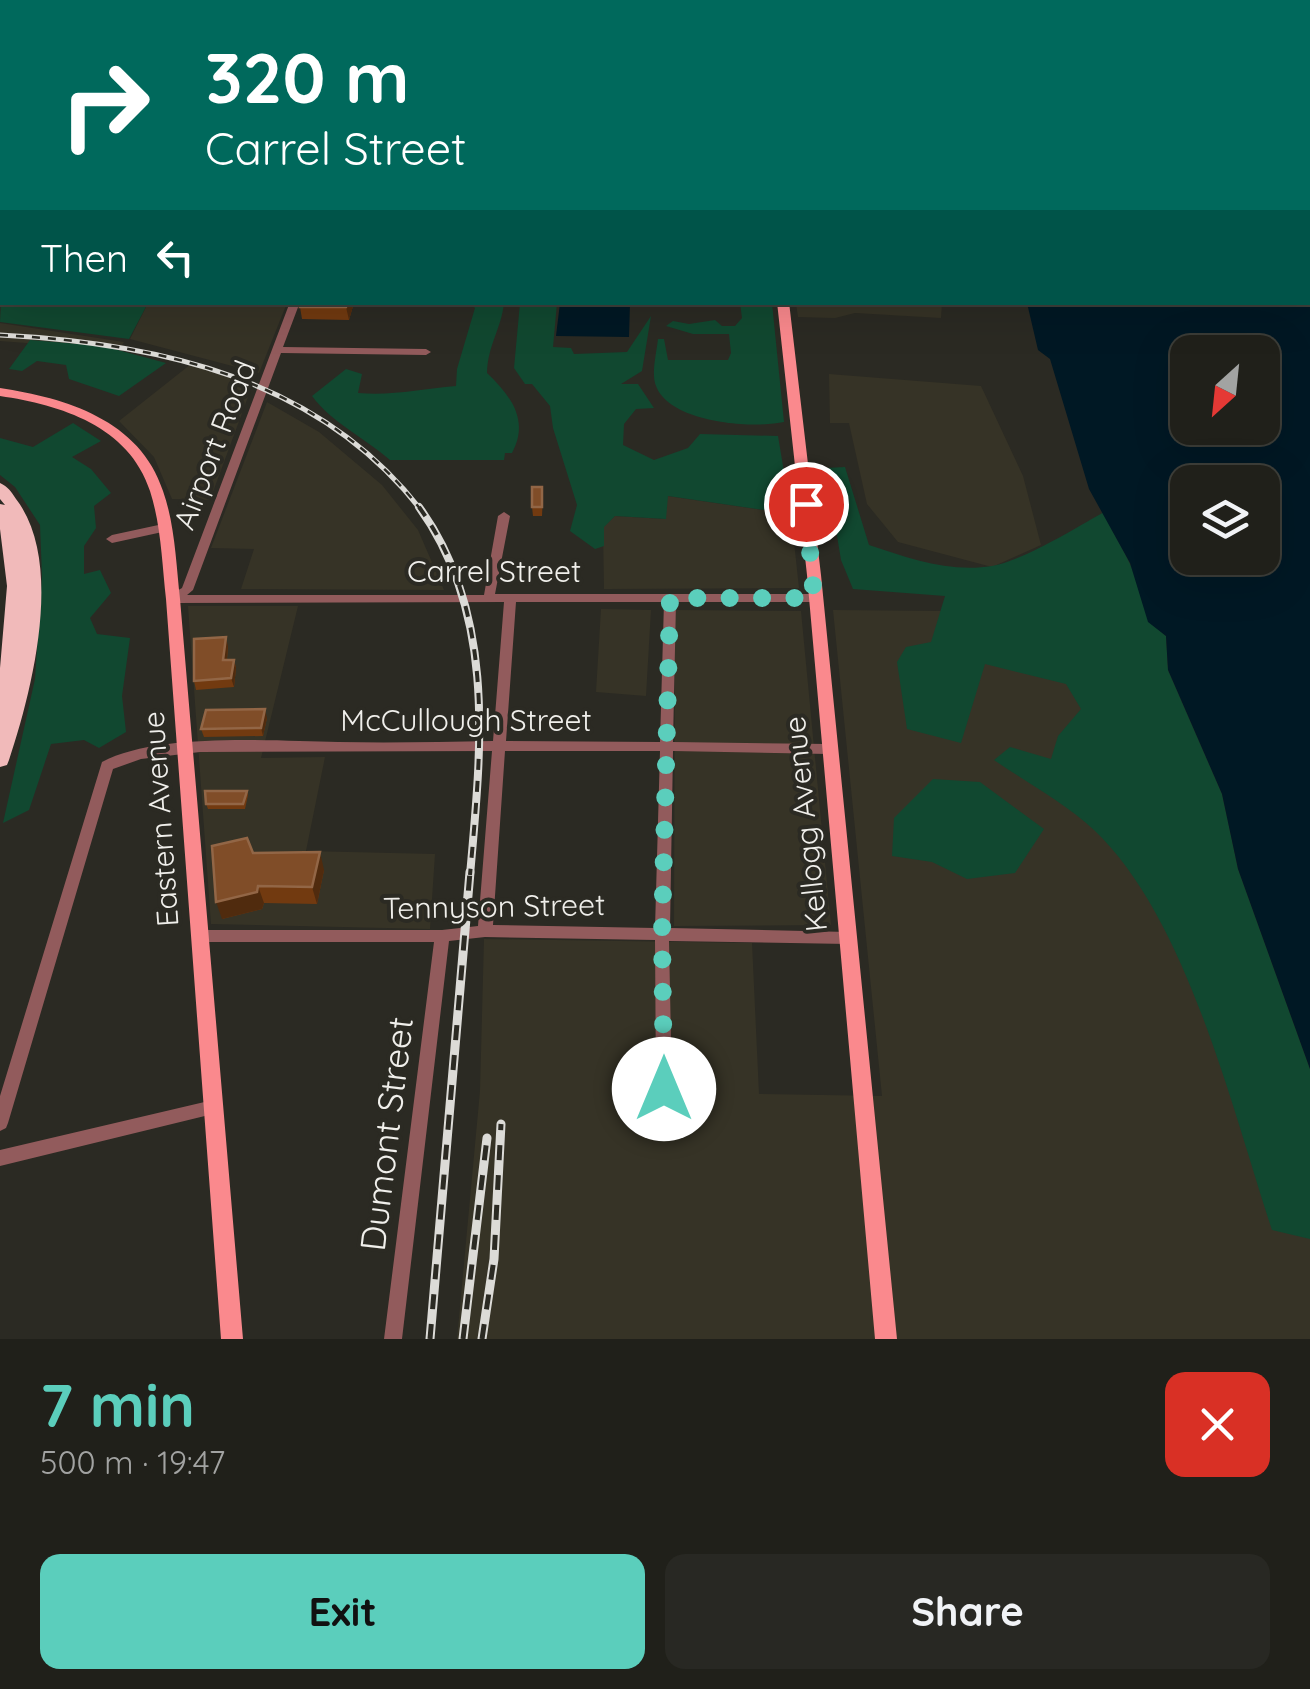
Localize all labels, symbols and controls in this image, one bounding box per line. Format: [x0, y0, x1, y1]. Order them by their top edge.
text: 320 m [205, 33, 410, 121]
icon: right [40, 40, 170, 170]
text: Carrel Street [205, 120, 466, 176]
icon: left [148, 230, 203, 285]
text: Then [40, 234, 128, 282]
north arrow [1170, 335, 1280, 445]
map controls [1170, 335, 1280, 575]
street label: Airport Road [164, 355, 264, 535]
pin [764, 462, 849, 547]
button: layers [1170, 465, 1280, 575]
icon: arrive [779, 477, 834, 532]
street label: Carrel Street [407, 552, 581, 590]
street label: McCullough Street [340, 701, 592, 739]
street label: Eastern Avenue [134, 710, 186, 928]
street label: Kellogg Avenue [775, 715, 835, 934]
street label: Tennyson Street [382, 885, 606, 927]
street label: Dumont Street [350, 1014, 422, 1253]
position arrow [612, 1037, 716, 1141]
text: 7 min [40, 1367, 195, 1442]
button: close [1165, 1372, 1270, 1477]
text: 500 m · 19:47 [40, 1442, 225, 1482]
button: Exit [40, 1554, 645, 1669]
button: Share [665, 1554, 1270, 1669]

